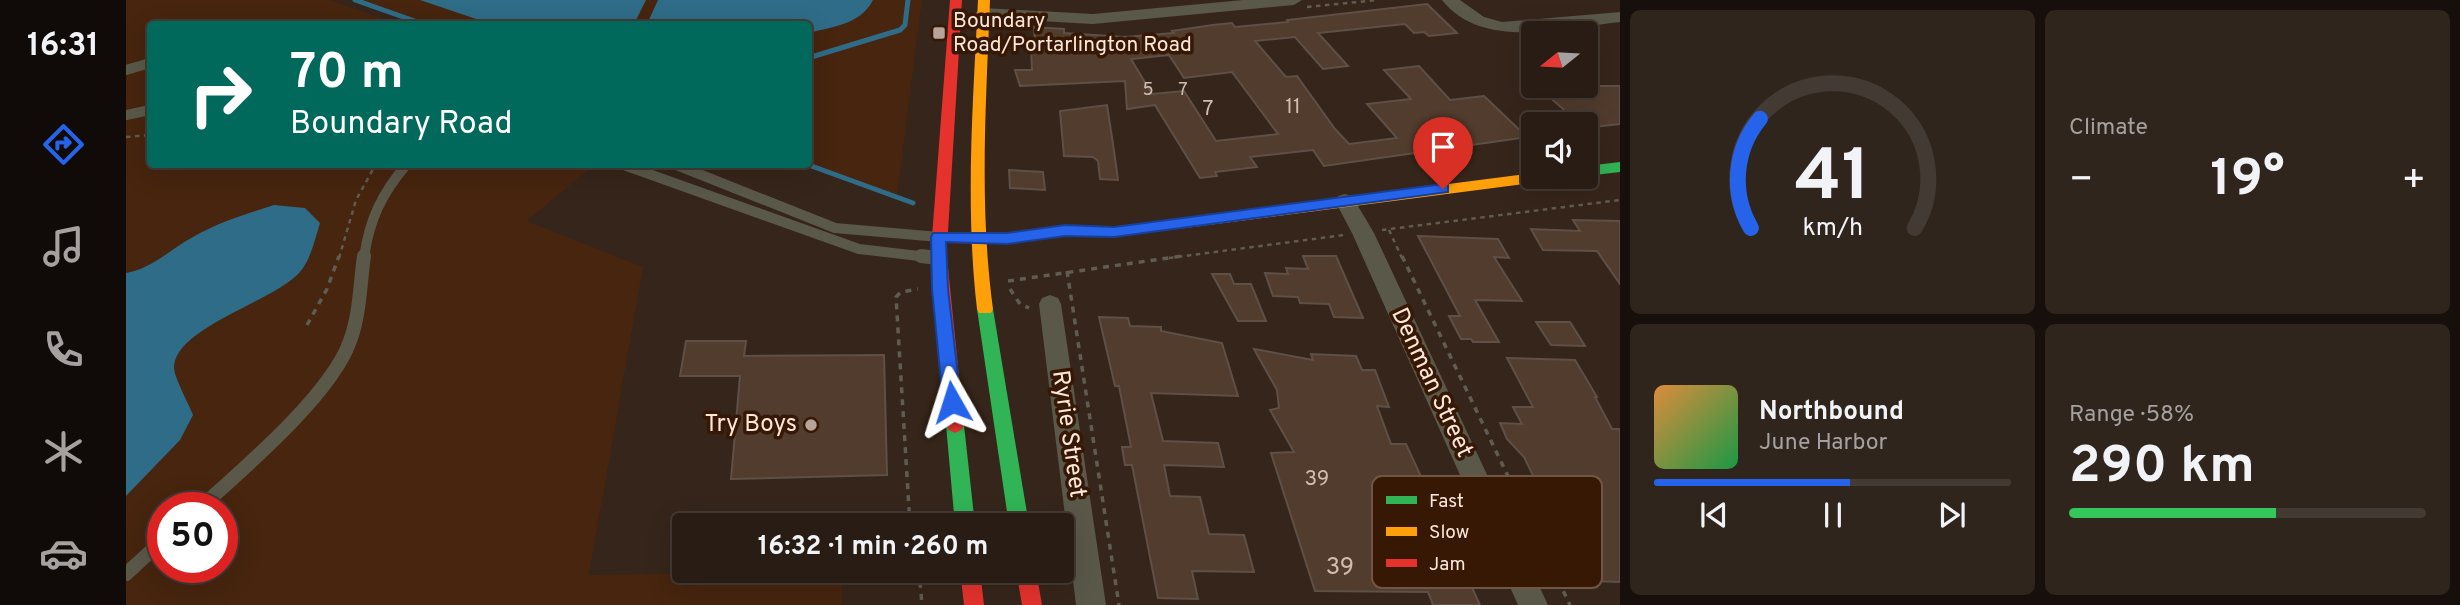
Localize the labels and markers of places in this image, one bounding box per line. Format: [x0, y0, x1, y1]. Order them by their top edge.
place label: Boundary Road/Portarlington Road [953, 8, 1192, 59]
marker: Boundary Road/Portarlington Road [931, 25, 947, 41]
pin [1413, 117, 1473, 189]
place label: Try Boys [705, 410, 797, 440]
marker: Try Boys [803, 417, 819, 433]

